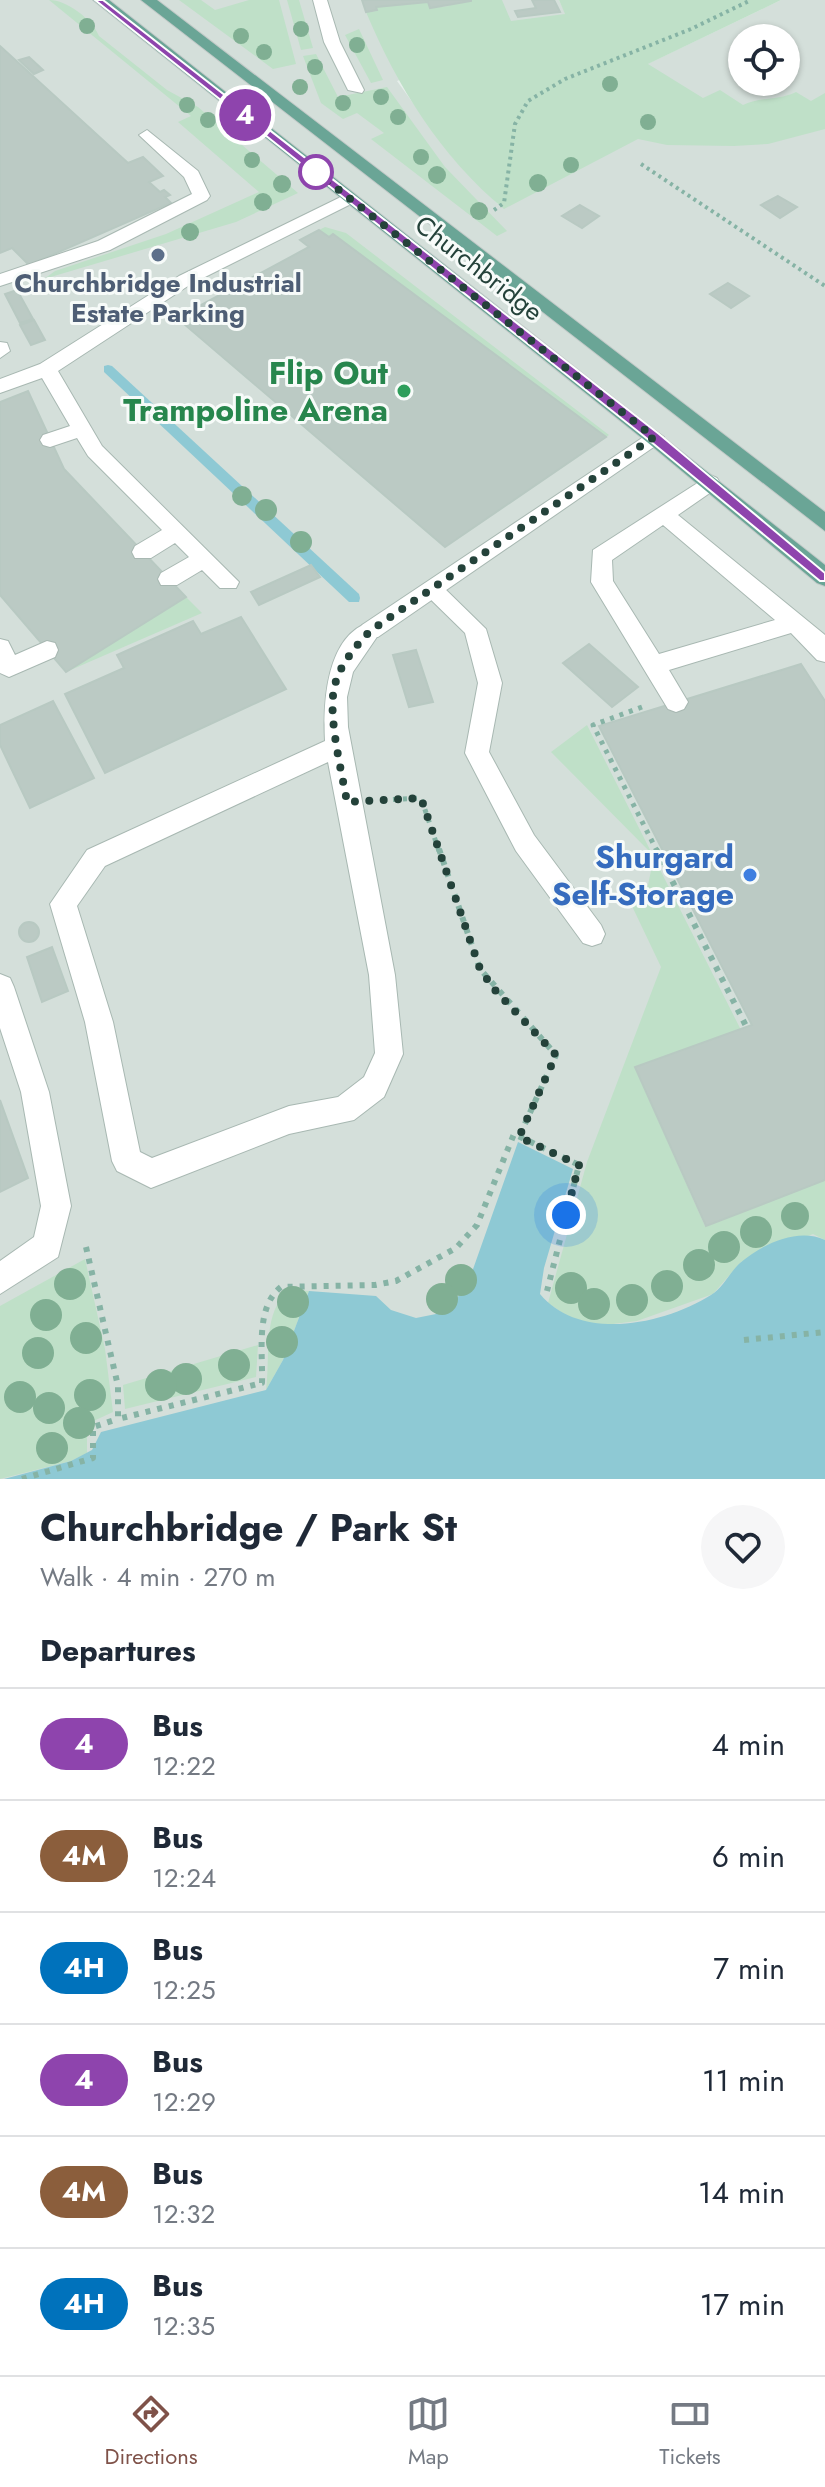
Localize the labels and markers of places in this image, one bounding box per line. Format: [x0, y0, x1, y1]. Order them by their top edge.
unlabelled marker [299, 155, 333, 189]
marker: Churchbridge Industrial Estate Parking [149, 246, 167, 264]
place label: Churchbridge Industrial Estate Parking [14, 264, 302, 332]
place label: Flip Out Trampoline Arena [123, 350, 389, 433]
marker: Flip Out Trampoline Arena [395, 382, 413, 400]
place label: Shurgard Self-Storage [552, 834, 734, 917]
marker: Shurgard Self-Storage [741, 866, 759, 884]

